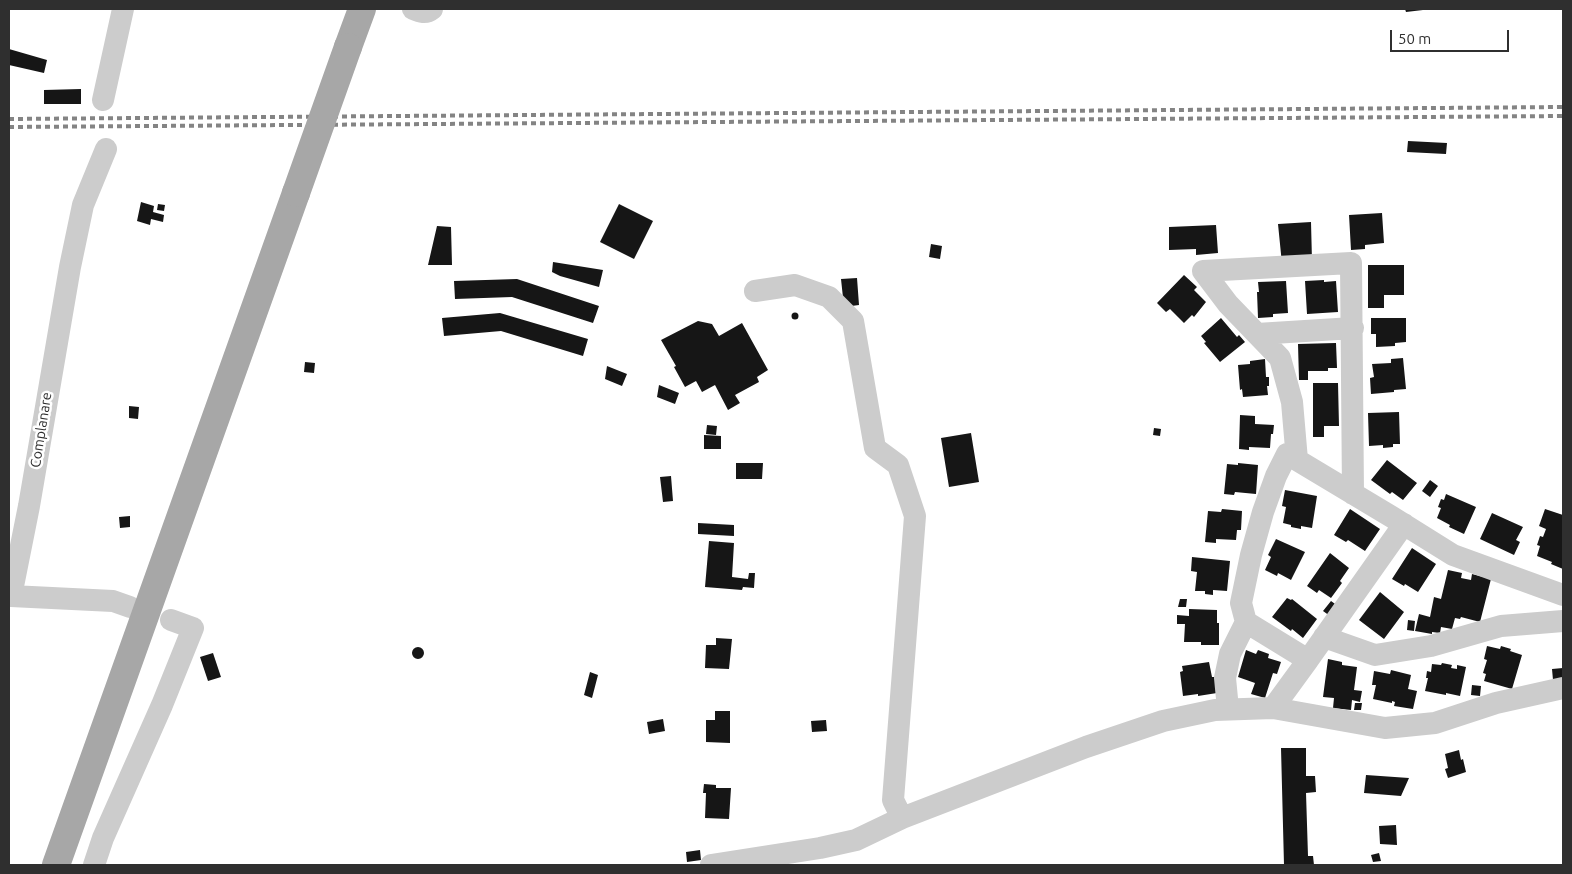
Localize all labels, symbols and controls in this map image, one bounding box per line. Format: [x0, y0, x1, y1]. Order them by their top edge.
scale bar [1392, 20, 1511, 52]
text: 50 m [1398, 30, 1431, 47]
street label: Complanare [27, 391, 55, 469]

